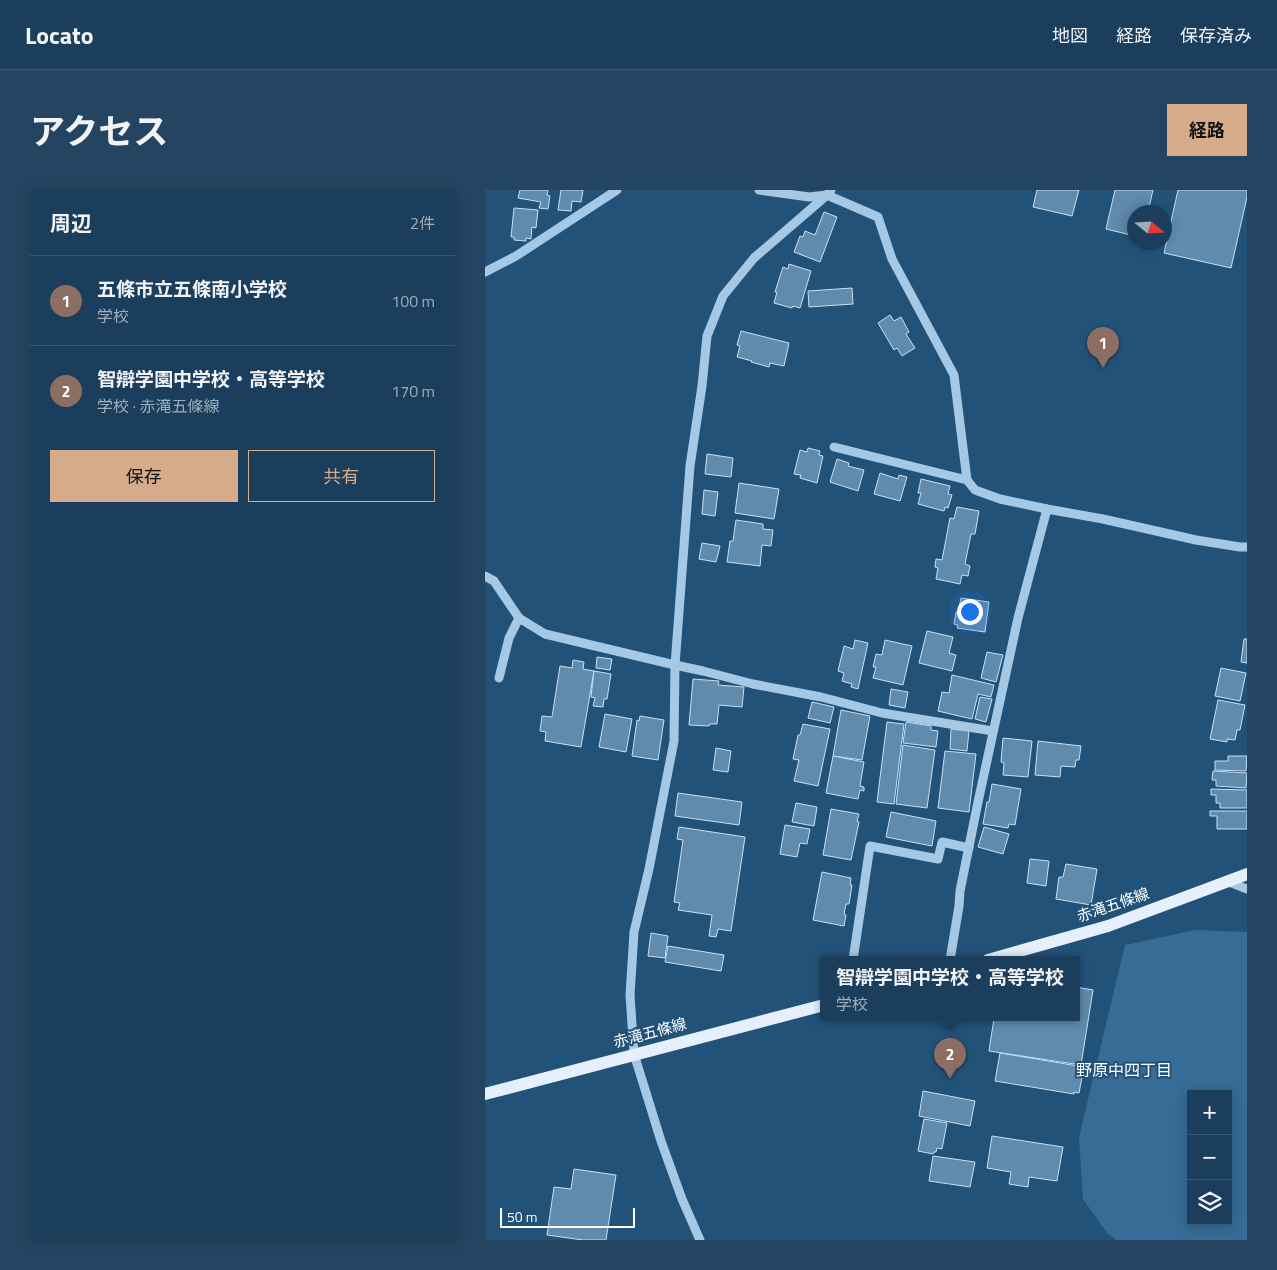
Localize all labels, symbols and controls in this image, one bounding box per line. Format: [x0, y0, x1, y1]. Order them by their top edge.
text: Locato [25, 17, 94, 53]
text: 地図 [1052, 22, 1088, 49]
text: 経路 [1116, 22, 1152, 49]
text: 保存済み [1180, 22, 1252, 49]
text: アクセス [30, 104, 168, 158]
button: 経路 [1167, 104, 1247, 156]
north arrow [1127, 205, 1172, 250]
text: 周辺 [50, 207, 92, 239]
text: 2件 [410, 211, 435, 235]
text: 五條市立五條南小学校 [97, 274, 287, 303]
text: 1 [62, 289, 70, 313]
text: 100 m [391, 289, 435, 313]
text: 学校 [97, 304, 129, 328]
pin: 1 [1087, 327, 1119, 368]
text: 智辯学園中学校・高等学校 [97, 364, 325, 393]
text: 2 [62, 379, 70, 403]
text: 170 m [391, 379, 435, 403]
text: 学校 · 赤滝五條線 [97, 394, 220, 418]
button: 保存 [50, 450, 238, 502]
button: 共有 [248, 450, 435, 502]
your location [957, 599, 983, 625]
street label: 赤滝五條線 [1074, 881, 1152, 928]
popup [820, 956, 1080, 1021]
text: 智辯学園中学校・高等学校 [836, 962, 1064, 991]
text: 学校 [836, 992, 868, 1016]
street label: 赤滝五條線 [611, 1012, 689, 1053]
pin: 2 [934, 1038, 966, 1079]
district label: 野原中四丁目 [1076, 1058, 1172, 1082]
map controls [1187, 1090, 1232, 1225]
button: + [1187, 1090, 1232, 1135]
button: − [1187, 1135, 1232, 1180]
button: layers [1187, 1180, 1232, 1225]
scale bar [500, 1205, 635, 1228]
text: 50 m [507, 1206, 537, 1227]

